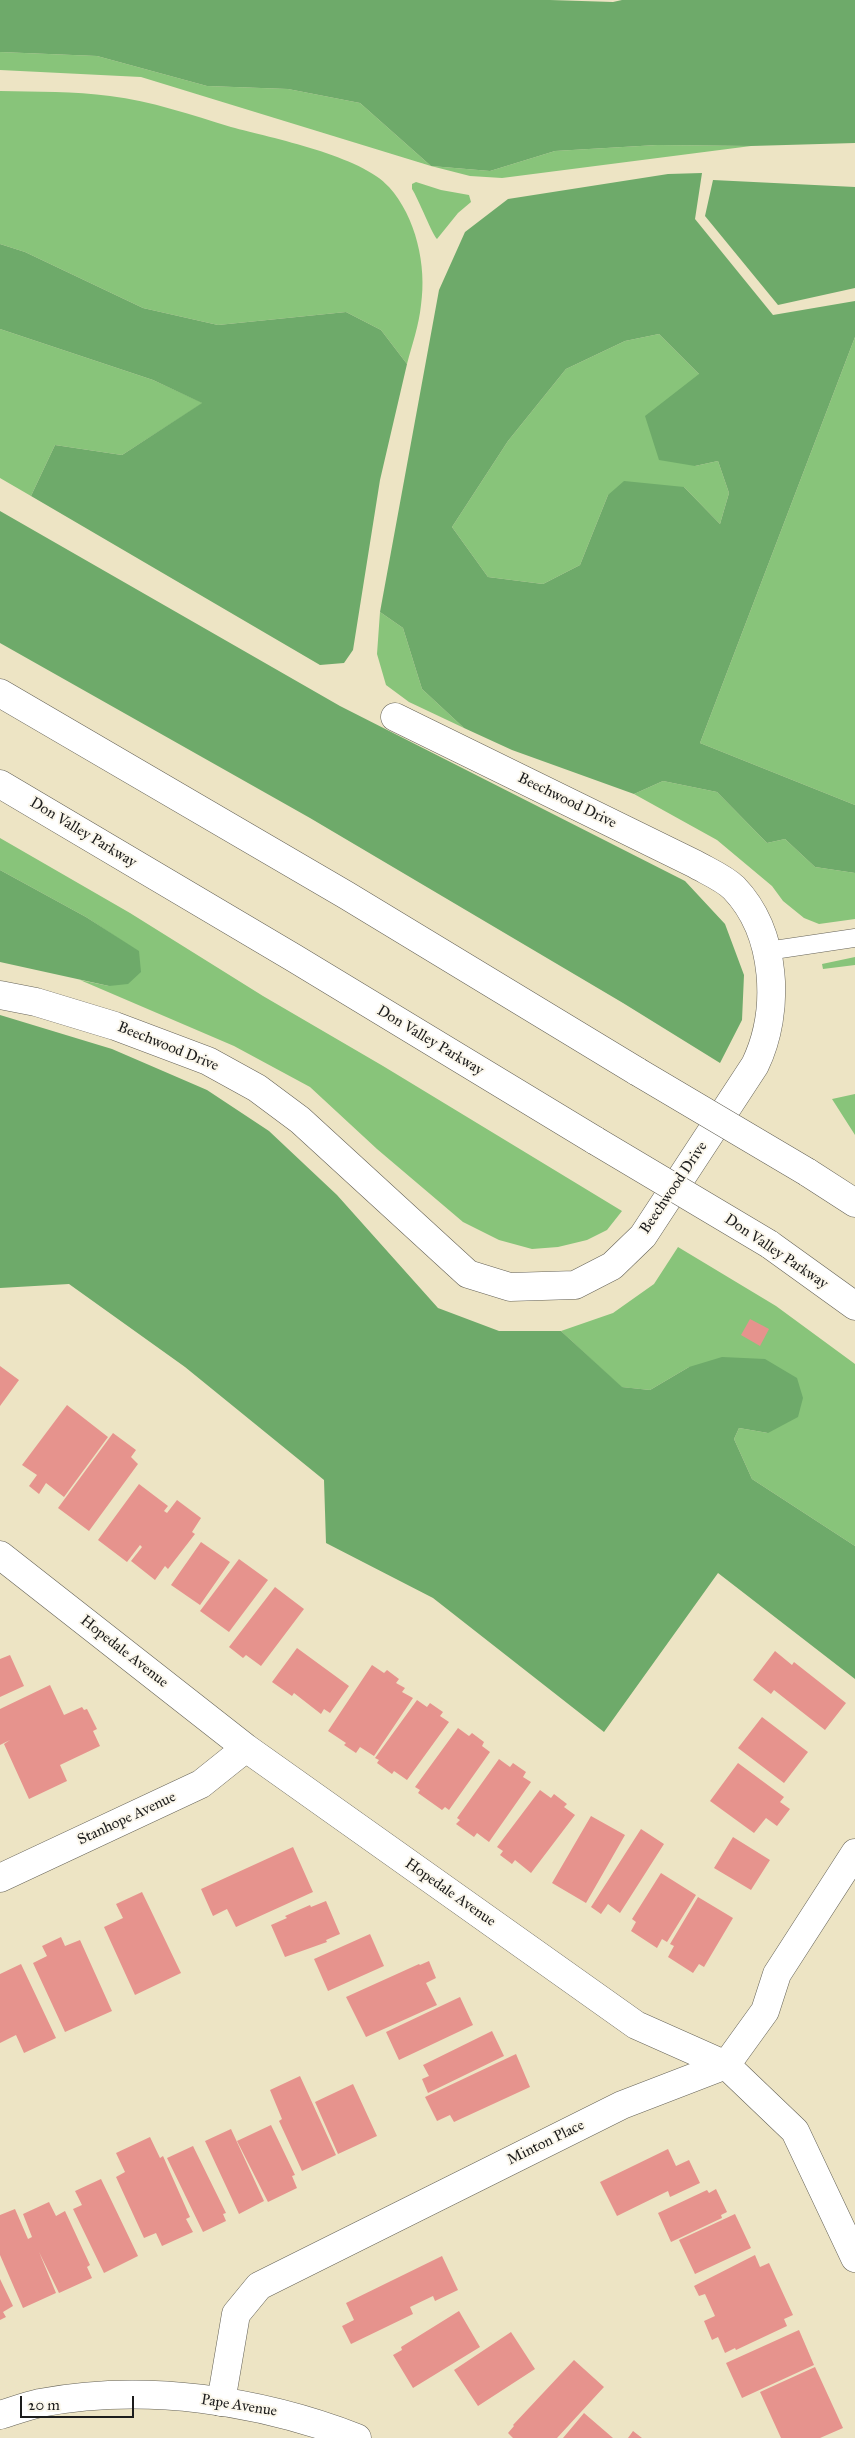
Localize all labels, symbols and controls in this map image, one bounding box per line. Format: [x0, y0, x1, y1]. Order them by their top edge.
street label: Beechwood Drive [515, 769, 619, 833]
street label: Don Valley Parkway [26, 794, 140, 872]
street label: Don Valley Parkway [373, 1002, 487, 1080]
street label: Beechwood Drive [115, 1019, 221, 1075]
street label: Beechwood Drive [637, 1138, 711, 1238]
street label: Don Valley Parkway [721, 1211, 831, 1293]
street label: Hopedale Avenue [76, 1612, 172, 1692]
street label: Stanhope Avenue [75, 1788, 179, 1850]
street label: Hopedale Avenue [401, 1855, 499, 1931]
street label: Minton Place [505, 2117, 587, 2169]
scale bar [22, 2386, 136, 2418]
street label: Pape Avenue [200, 2391, 278, 2421]
text: 20 m [28, 2396, 60, 2414]

